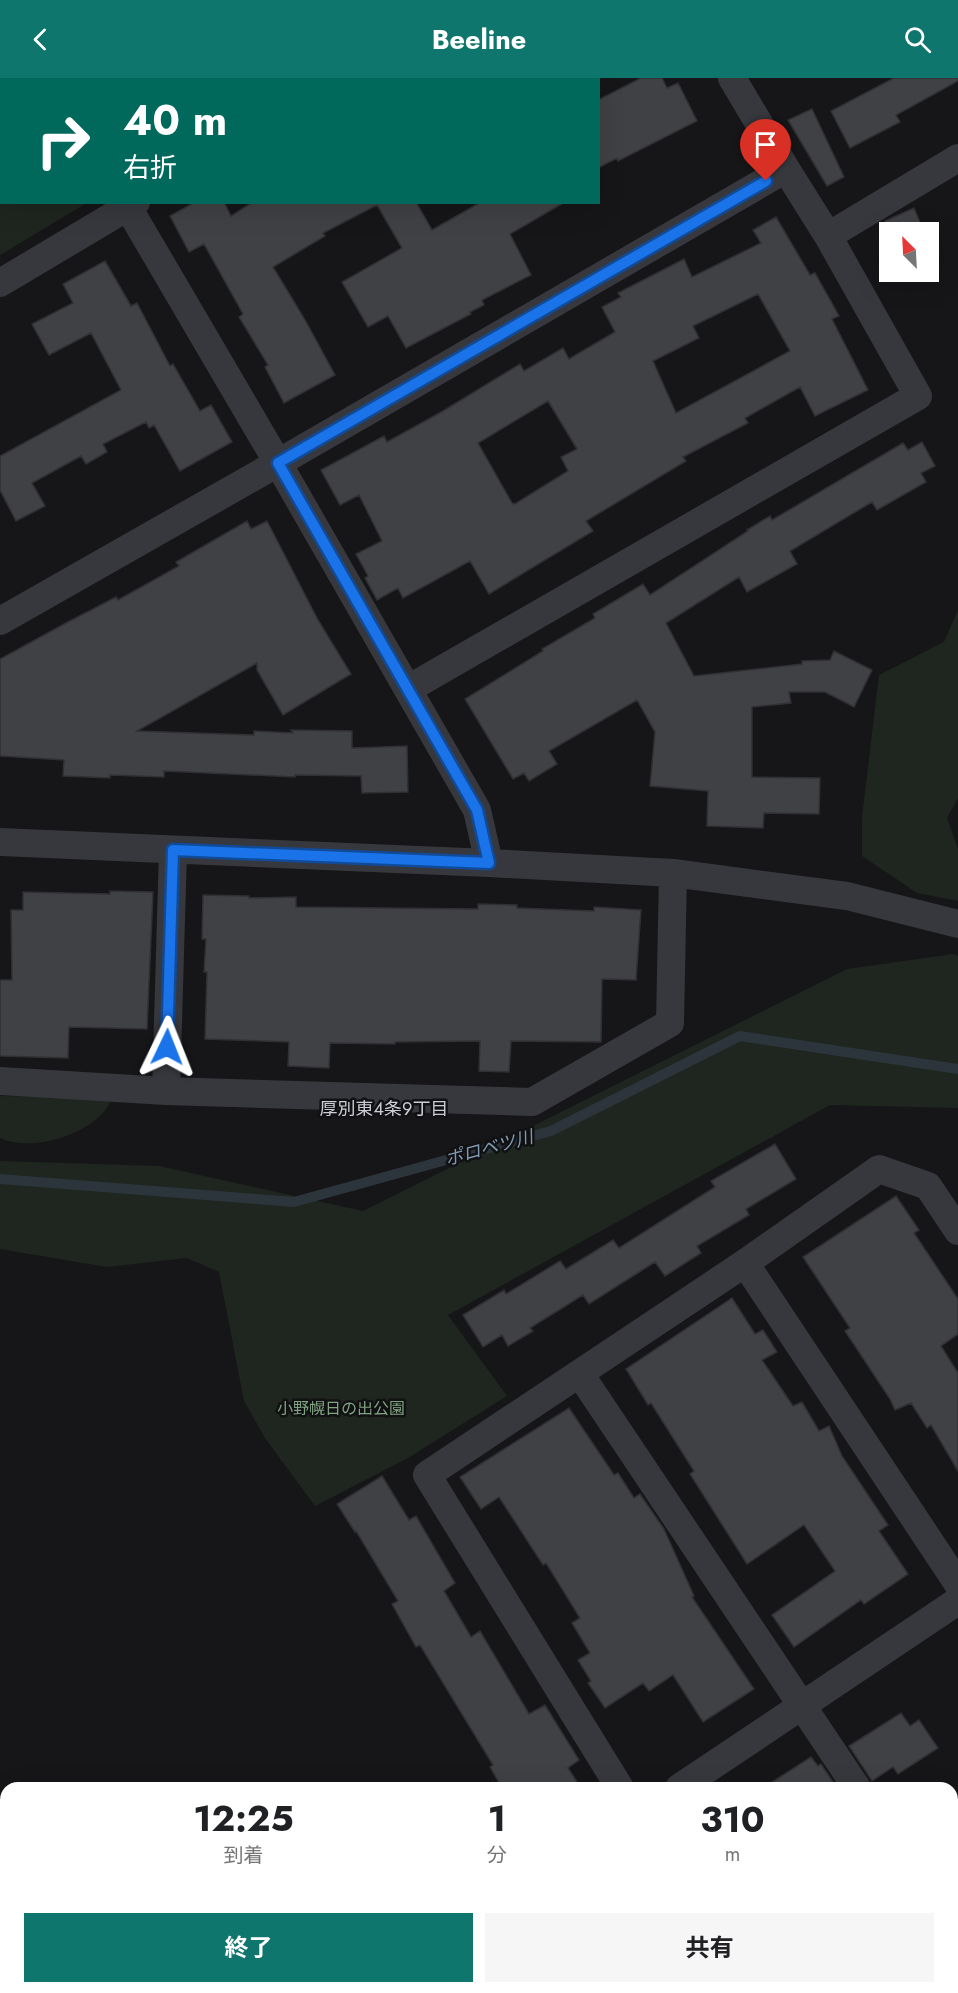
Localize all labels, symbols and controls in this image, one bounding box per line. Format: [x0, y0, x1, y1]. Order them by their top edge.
text: Beeline [432, 20, 526, 59]
icon: back [24, 23, 57, 56]
icon: search [901, 23, 934, 56]
text: 40 m [123, 90, 227, 151]
icon: right [24, 102, 102, 180]
pin [740, 119, 791, 181]
icon: arrive [749, 128, 782, 161]
text: 右折 [123, 148, 177, 187]
north arrow [879, 222, 939, 282]
map controls [879, 222, 939, 282]
position arrow [135, 1015, 199, 1079]
district label: 厚別東4条9丁目 [320, 1096, 448, 1122]
water label: ポロベツ川 [442, 1123, 538, 1172]
park label: 小野幌日の出公園 [277, 1397, 405, 1420]
text: 12:25 [193, 1792, 294, 1844]
text: 1 [488, 1792, 506, 1844]
text: 310 [700, 1793, 765, 1845]
text: m [725, 1840, 740, 1869]
text: 到着 [223, 1841, 263, 1870]
text: 分 [487, 1841, 507, 1870]
button: 終了 [24, 1913, 473, 1982]
button: 共有 [485, 1913, 934, 1982]

